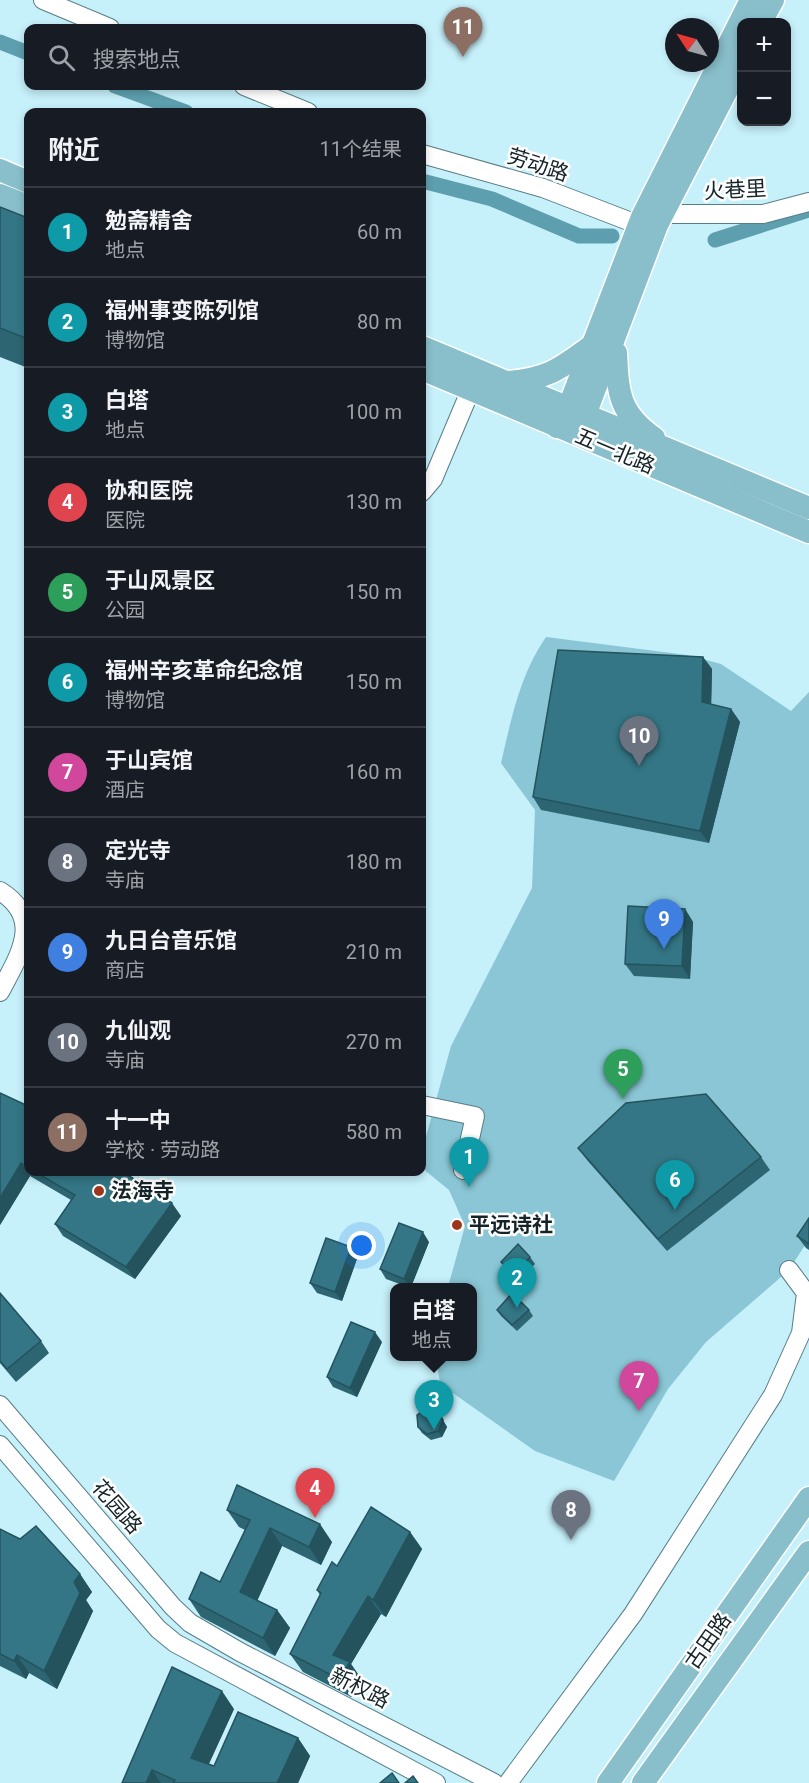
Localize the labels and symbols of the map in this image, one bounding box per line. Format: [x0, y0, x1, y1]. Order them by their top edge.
pin: 11 [444, 8, 482, 57]
north arrow [665, 18, 719, 72]
street label: 劳动路 [504, 144, 572, 186]
street label: 火巷里 [703, 176, 767, 204]
street label: 五一北路 [572, 424, 658, 478]
pin: 10 [620, 716, 658, 766]
pin: 9 [644, 900, 684, 949]
pin: 5 [604, 1050, 642, 1099]
pin: 1 [450, 1138, 488, 1187]
pin: 6 [656, 1160, 694, 1210]
place label: 法海寺 [111, 1179, 174, 1203]
marker: 法海寺 [92, 1184, 106, 1198]
place label: 平远诗社 [469, 1213, 553, 1237]
marker: 平远诗社 [450, 1218, 464, 1232]
your location [347, 1231, 376, 1260]
pin: 2 [498, 1258, 536, 1308]
pin: 7 [620, 1362, 658, 1411]
pin: 3 [414, 1380, 454, 1430]
pin: 4 [296, 1468, 334, 1518]
street label: 花园路 [87, 1475, 147, 1539]
pin: 8 [552, 1490, 590, 1540]
street label: 古田路 [680, 1608, 736, 1674]
street label: 新权路 [326, 1663, 394, 1713]

